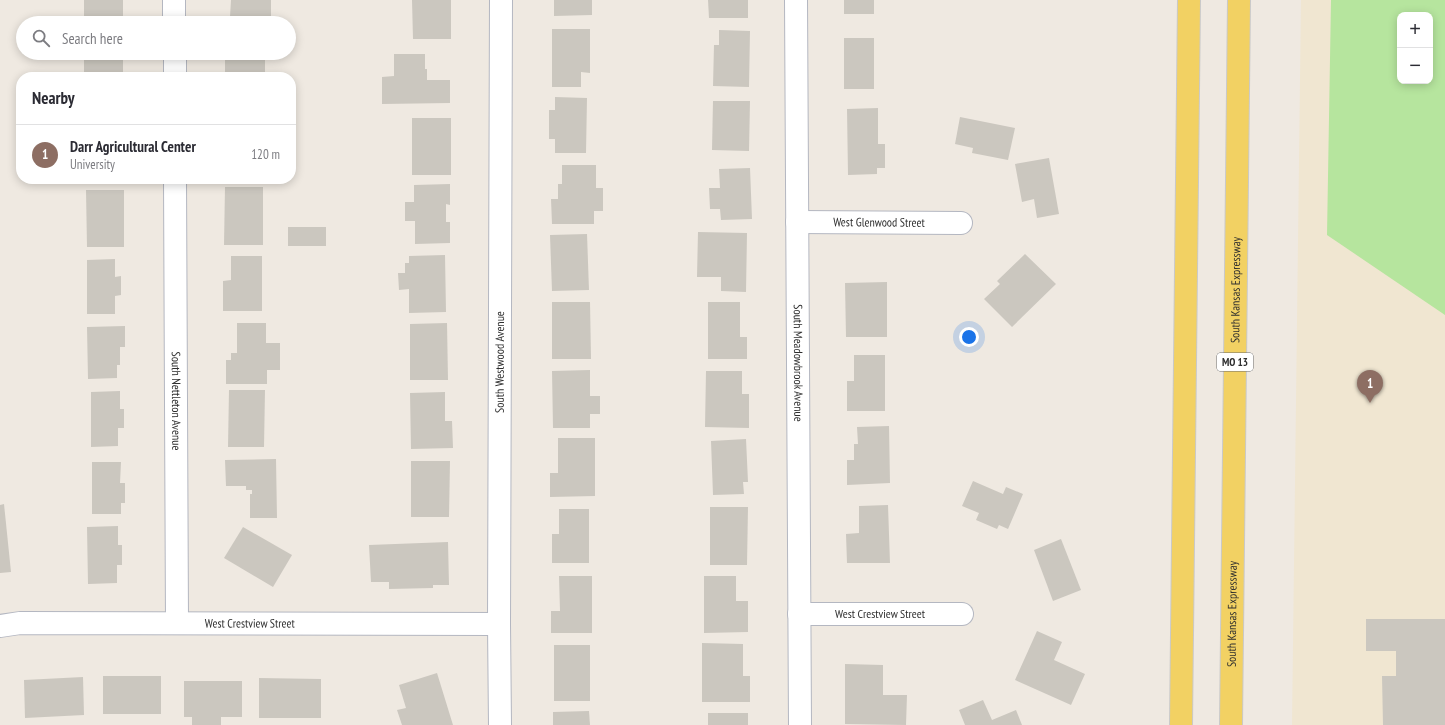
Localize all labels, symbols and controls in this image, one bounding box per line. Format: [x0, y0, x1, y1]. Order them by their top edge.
map controls [1397, 12, 1433, 84]
button: + [1397, 12, 1433, 48]
search box [16, 16, 296, 60]
icon: search [30, 27, 52, 49]
text: Search here [62, 29, 123, 48]
button: − [1397, 48, 1433, 84]
text: Nearby [32, 87, 75, 109]
text: Darr Agricultural Center [70, 137, 196, 156]
text: 1 [42, 146, 48, 163]
text: 120 m [251, 146, 280, 163]
text: University [70, 156, 115, 173]
street label: West Glenwood Street [833, 214, 925, 230]
street label: South Kansas Expressway [1227, 236, 1243, 343]
street label: South Meadowbrook Avenue [791, 304, 806, 422]
street label: South Westwood Avenue [492, 311, 507, 413]
your location [959, 327, 979, 347]
street label: South Nettleton Avenue [169, 352, 184, 450]
road number: MO 13 [1217, 353, 1253, 371]
pin: 1 [1357, 370, 1383, 403]
street label: South Kansas Expressway [1224, 560, 1240, 667]
street label: West Crestview Street [835, 606, 926, 621]
street label: West Crestview Street [205, 615, 295, 631]

